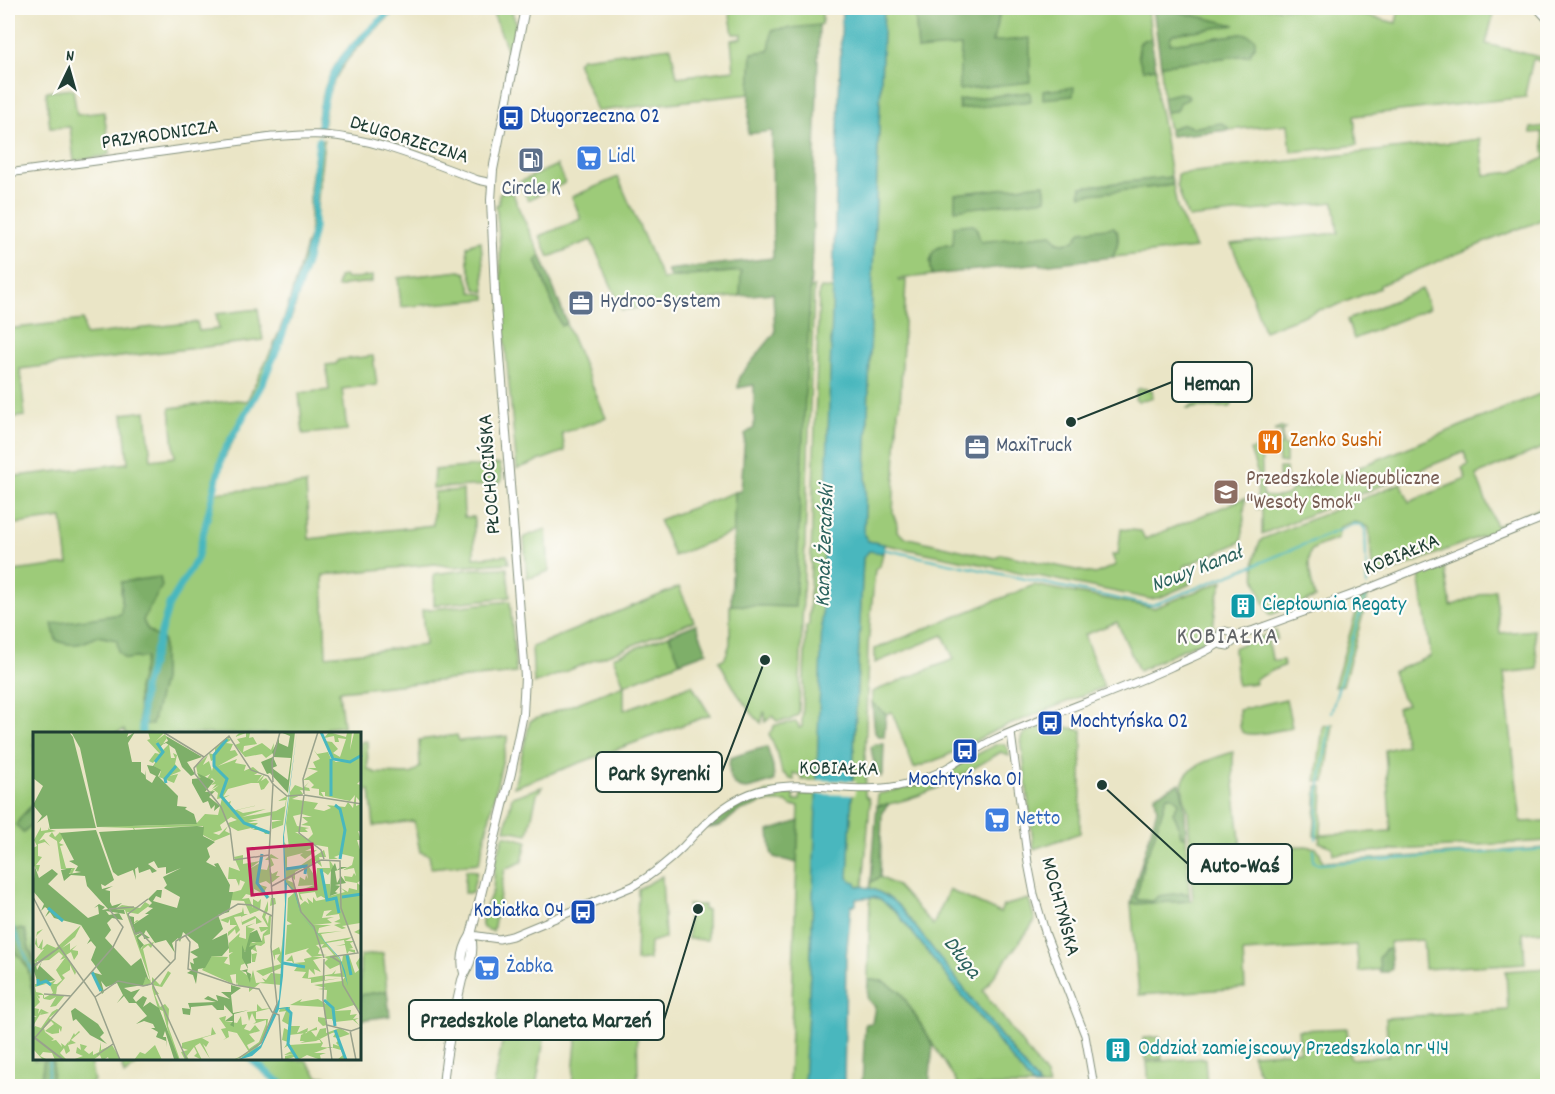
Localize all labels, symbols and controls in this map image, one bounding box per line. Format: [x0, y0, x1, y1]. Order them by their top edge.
north arrow [39, 39, 99, 99]
text: N [65, 45, 75, 68]
bus stop icon: Długorzeczna 02 [496, 103, 526, 133]
place label: Długorzeczna 02 [530, 103, 660, 133]
street label: DŁUGORZECZNA [346, 109, 472, 173]
street label: PRZYRODNICZA [100, 113, 220, 159]
supermarket icon: Lidl [574, 143, 604, 173]
place label: Lidl [608, 143, 635, 173]
fuel station icon: Circle K [516, 145, 546, 175]
place label: Circle K [501, 175, 561, 205]
office icon: Hydroo-System [566, 288, 596, 318]
place label: Hydroo-System [600, 288, 721, 318]
callout: Heman [1172, 362, 1252, 402]
text: Heman [1184, 370, 1240, 401]
street label: PŁOCHOCIŃSKA [472, 413, 510, 535]
restaurant icon: Zenko Sushi [1255, 427, 1285, 457]
place label: Zenko Sushi [1290, 427, 1382, 457]
office icon: MaxiTruck [962, 432, 992, 462]
place label: MaxiTruck [996, 432, 1072, 462]
place label: Przedszkole Niepubliczne "Wesoły Smok" [1246, 465, 1440, 519]
school or university icon: Przedszkole Niepubliczne "Wesoły Smok" [1211, 477, 1241, 507]
water label: Kanał Żerański [808, 481, 844, 608]
street label: KOBIAŁKA [1359, 527, 1445, 585]
water label: Nowy Kanał [1147, 538, 1249, 602]
building icon: Ciepłownia Regaty [1228, 591, 1258, 621]
place label: Ciepłownia Regaty [1262, 591, 1407, 621]
district label: KOBIAŁKA [1176, 621, 1280, 655]
bus stop icon: Mochtyńska 02 [1035, 708, 1065, 738]
place label: Mochtyńska 02 [1070, 708, 1188, 738]
inset map [33, 732, 362, 1061]
bus stop icon: Mochtyńska 01 [950, 736, 980, 766]
callout: Park Syrenki [596, 752, 722, 792]
street label: KOBIAŁKA [799, 754, 879, 786]
text: Park Syrenki [608, 760, 710, 791]
place label: Mochtyńska 01 [908, 766, 1022, 796]
supermarket icon: Netto [982, 805, 1012, 835]
place label: Netto [1016, 805, 1060, 835]
callout: Auto-Waś [1188, 844, 1292, 884]
text: Auto-Waś [1200, 852, 1280, 883]
street label: MOCHTYŃSKA [1031, 854, 1087, 960]
place label: Kobiałka 04 [473, 897, 564, 927]
bus stop icon: Kobiałka 04 [568, 897, 598, 927]
water label: Długa [935, 930, 989, 987]
supermarket icon: Żabka [472, 953, 502, 983]
place label: Żabka [506, 953, 554, 983]
callout: Przedszkole Planeta Marzeń [409, 1000, 664, 1040]
text: Przedszkole Planeta Marzeń [420, 1007, 652, 1038]
building icon: Oddział zamiejscowy Przedszkola nr 414 [1103, 1035, 1133, 1065]
place label: Oddział zamiejscowy Przedszkola nr 414 [1138, 1035, 1449, 1065]

